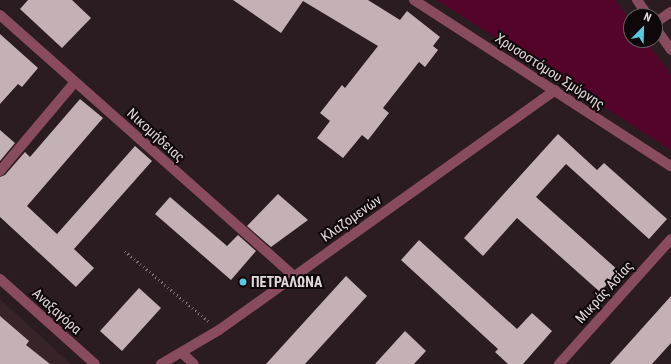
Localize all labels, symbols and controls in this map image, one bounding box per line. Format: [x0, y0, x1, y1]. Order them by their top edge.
north arrow [623, 8, 663, 48]
text: N [642, 10, 653, 25]
street label: Χρυσοστόμου Σμύρνης [492, 29, 608, 113]
street label: Νικομήδειας [124, 105, 188, 165]
street label: Κλαζομενών [317, 191, 385, 245]
street label: Μικράς Ασίας [572, 257, 636, 327]
place label: ΠΕΤΡΑΛΩΝΑ [251, 274, 322, 290]
marker: ΠΕΤΡΑΛΩΝΑ [238, 277, 248, 287]
street label: Αναξαγόρα [29, 285, 85, 337]

